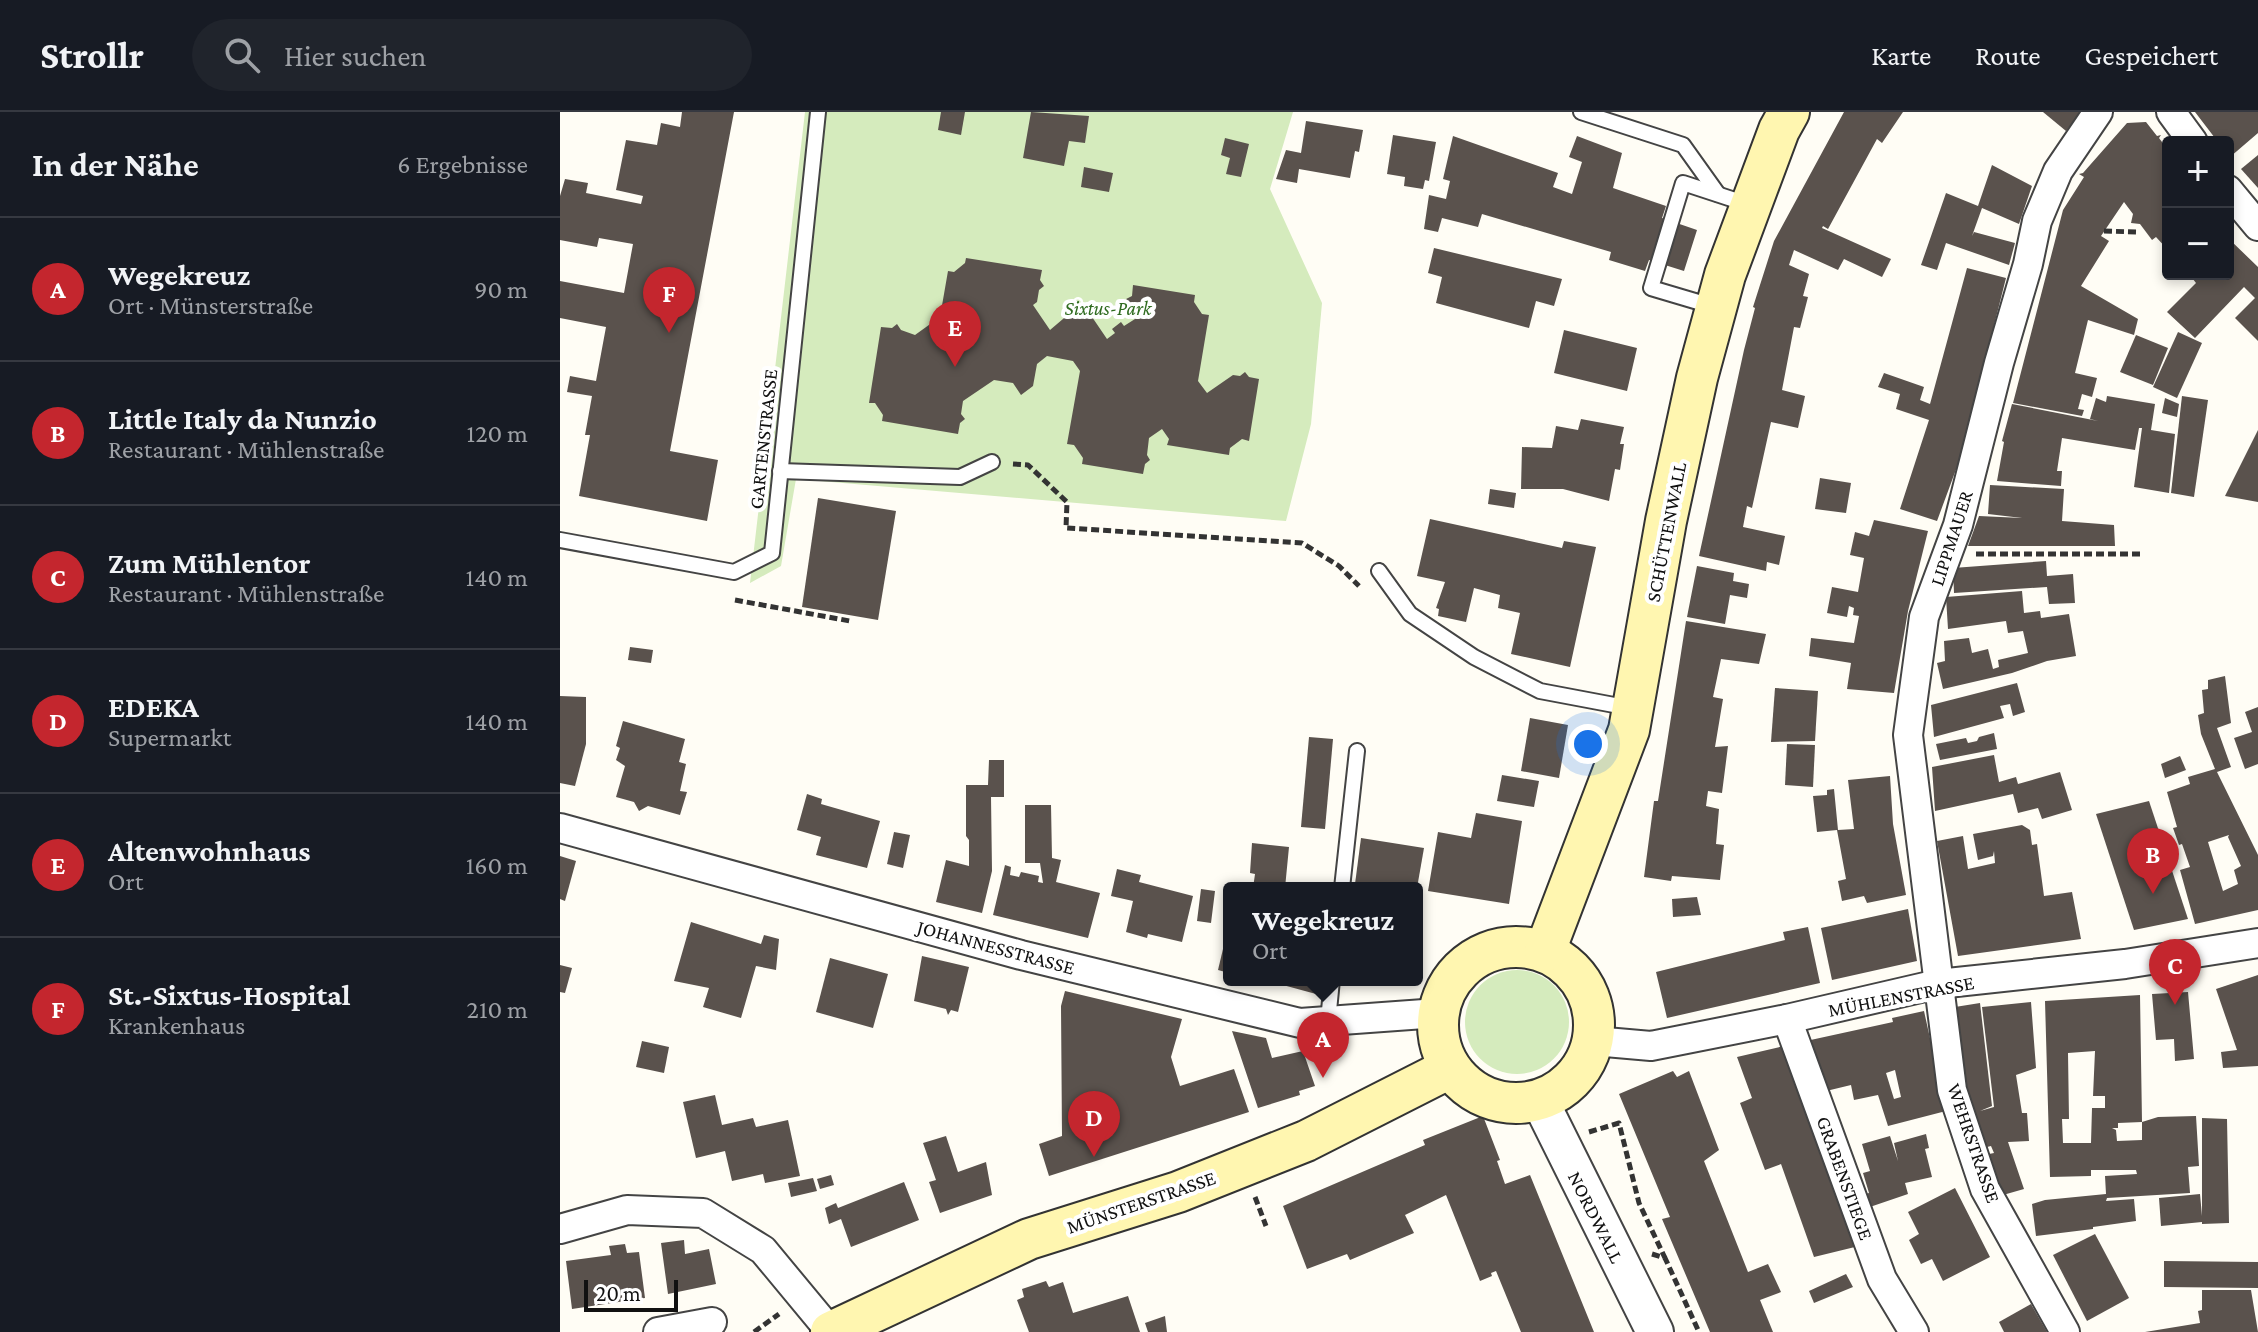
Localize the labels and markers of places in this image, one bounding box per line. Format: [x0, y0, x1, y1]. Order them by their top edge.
pin: F [643, 267, 695, 333]
pin: E [929, 301, 981, 367]
pin: B [2127, 828, 2179, 894]
pin: C [2149, 939, 2201, 1005]
pin: A [1297, 1012, 1349, 1078]
pin: D [1068, 1091, 1120, 1157]

